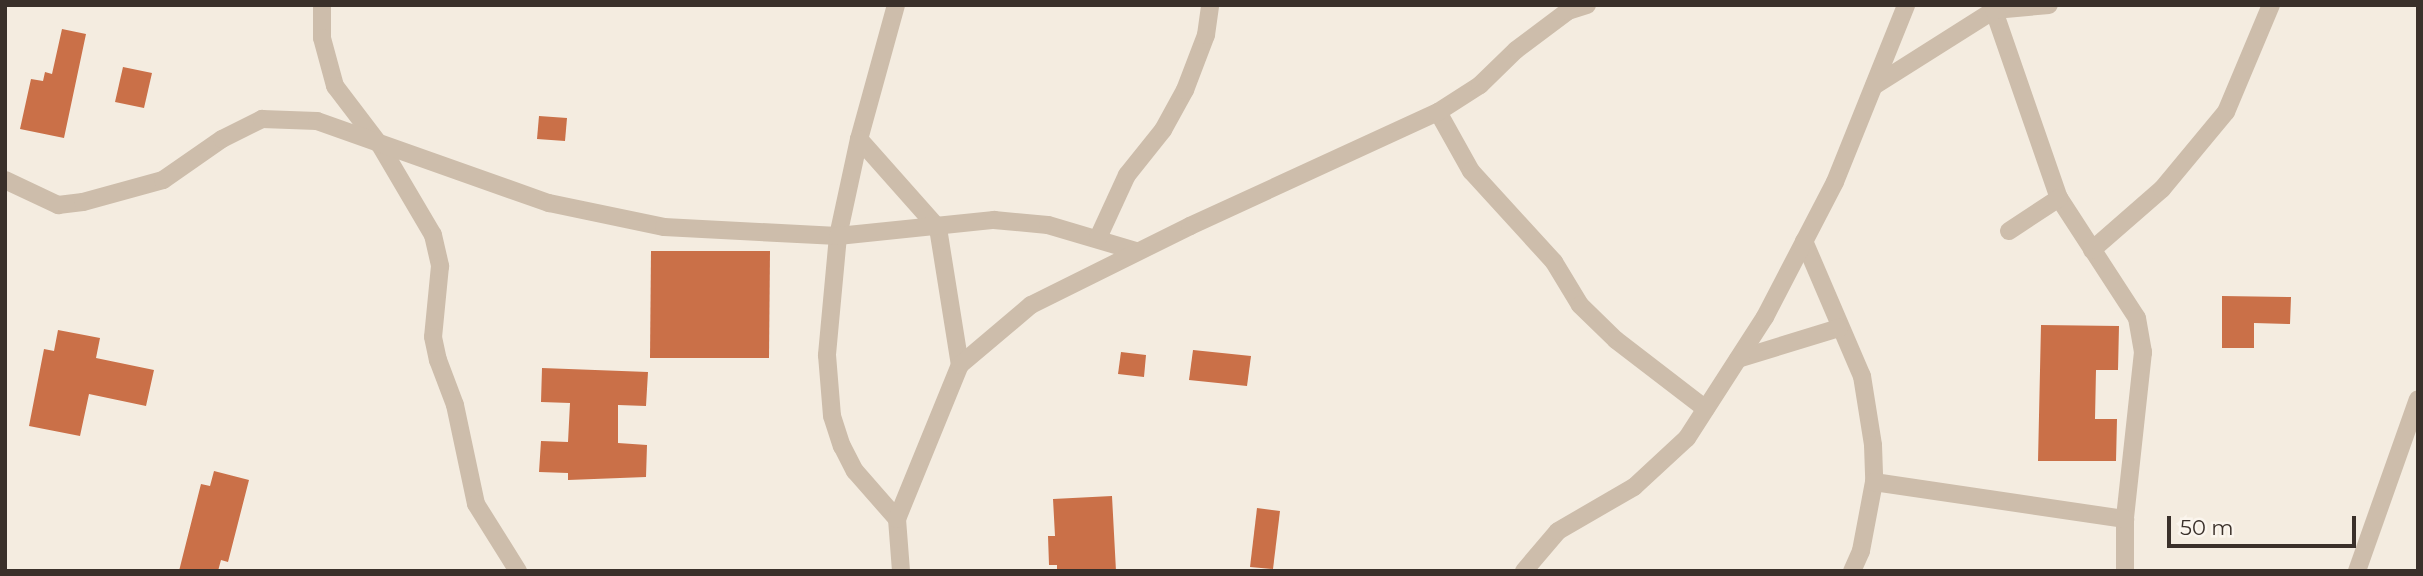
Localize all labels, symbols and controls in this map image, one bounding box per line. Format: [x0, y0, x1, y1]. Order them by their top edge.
scale bar [2171, 503, 2360, 546]
text: 50 m [2180, 515, 2234, 540]

